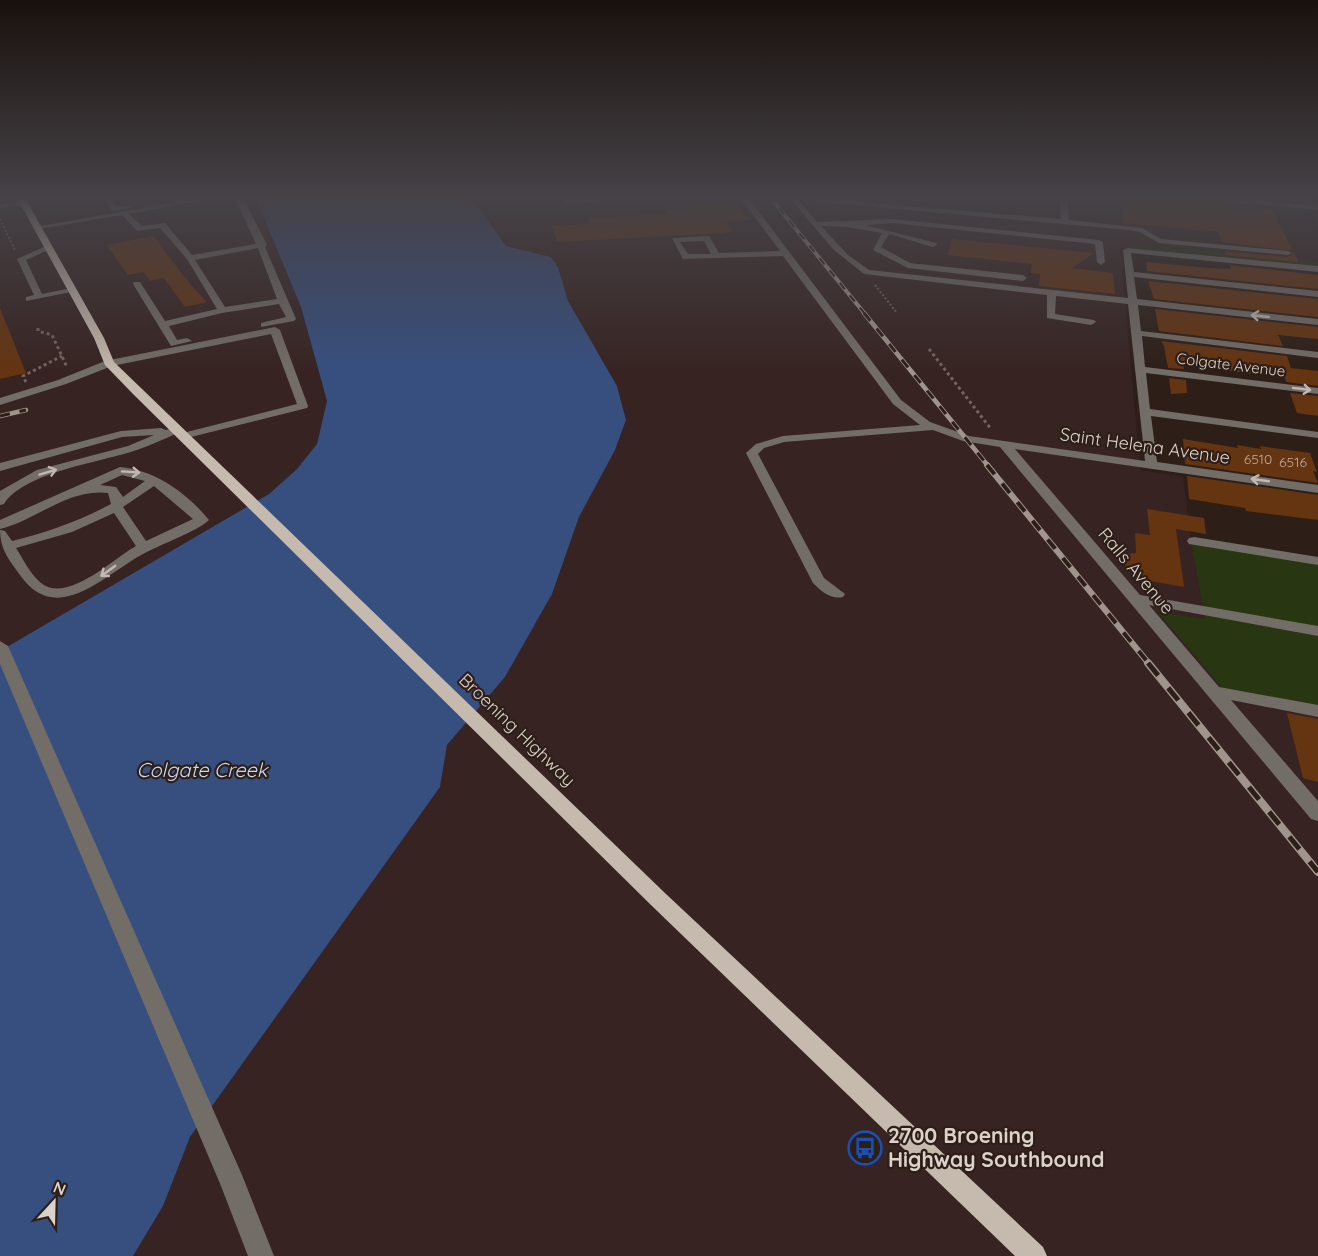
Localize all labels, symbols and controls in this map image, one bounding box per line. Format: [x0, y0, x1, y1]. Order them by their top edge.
one-way arrow [1250, 310, 1270, 321]
street label: Colgate Avenue [1176, 348, 1287, 381]
one-way arrow [1292, 383, 1311, 394]
street label: Saint Helena Avenue [1059, 422, 1232, 469]
house number: 6510 [1244, 450, 1272, 468]
house number: 6516 [1279, 453, 1307, 471]
one-way arrow [38, 466, 57, 477]
one-way arrow [120, 466, 140, 477]
one-way arrow [1251, 475, 1271, 486]
street label: Ralls Avenue [1093, 523, 1179, 619]
one-way arrow [100, 565, 116, 577]
street label: Broening Highway [454, 668, 580, 791]
water label: Colgate Creek [136, 757, 270, 782]
place label: 2700 Broening Highway Southbound [888, 1122, 1105, 1172]
bus stop icon: 2700 Broening Highway Southbound [847, 1130, 883, 1166]
north arrow [24, 1172, 84, 1232]
text: N [50, 1177, 69, 1200]

